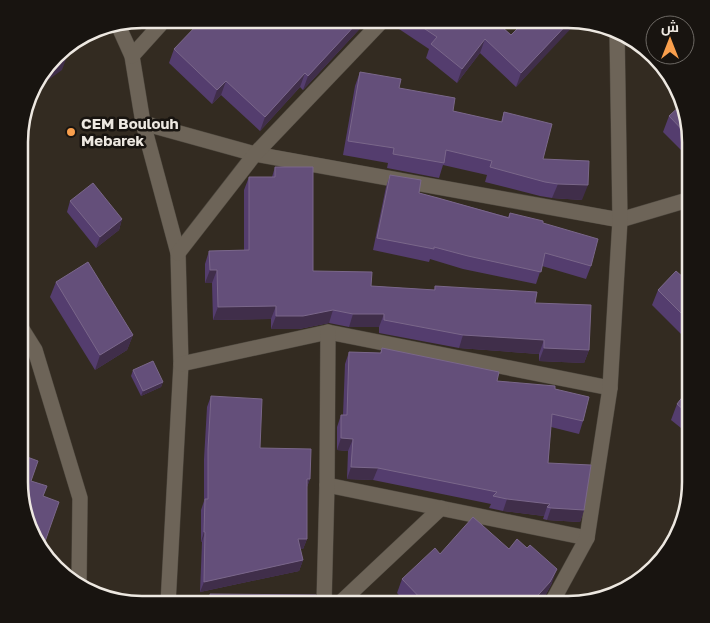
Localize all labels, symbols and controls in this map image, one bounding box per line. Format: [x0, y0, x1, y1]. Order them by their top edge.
north arrow [645, 15, 695, 65]
text: ش [661, 18, 679, 36]
place label: CEM Boulouh Mebarek [81, 114, 179, 149]
marker: CEM Boulouh Mebarek [65, 126, 77, 138]

